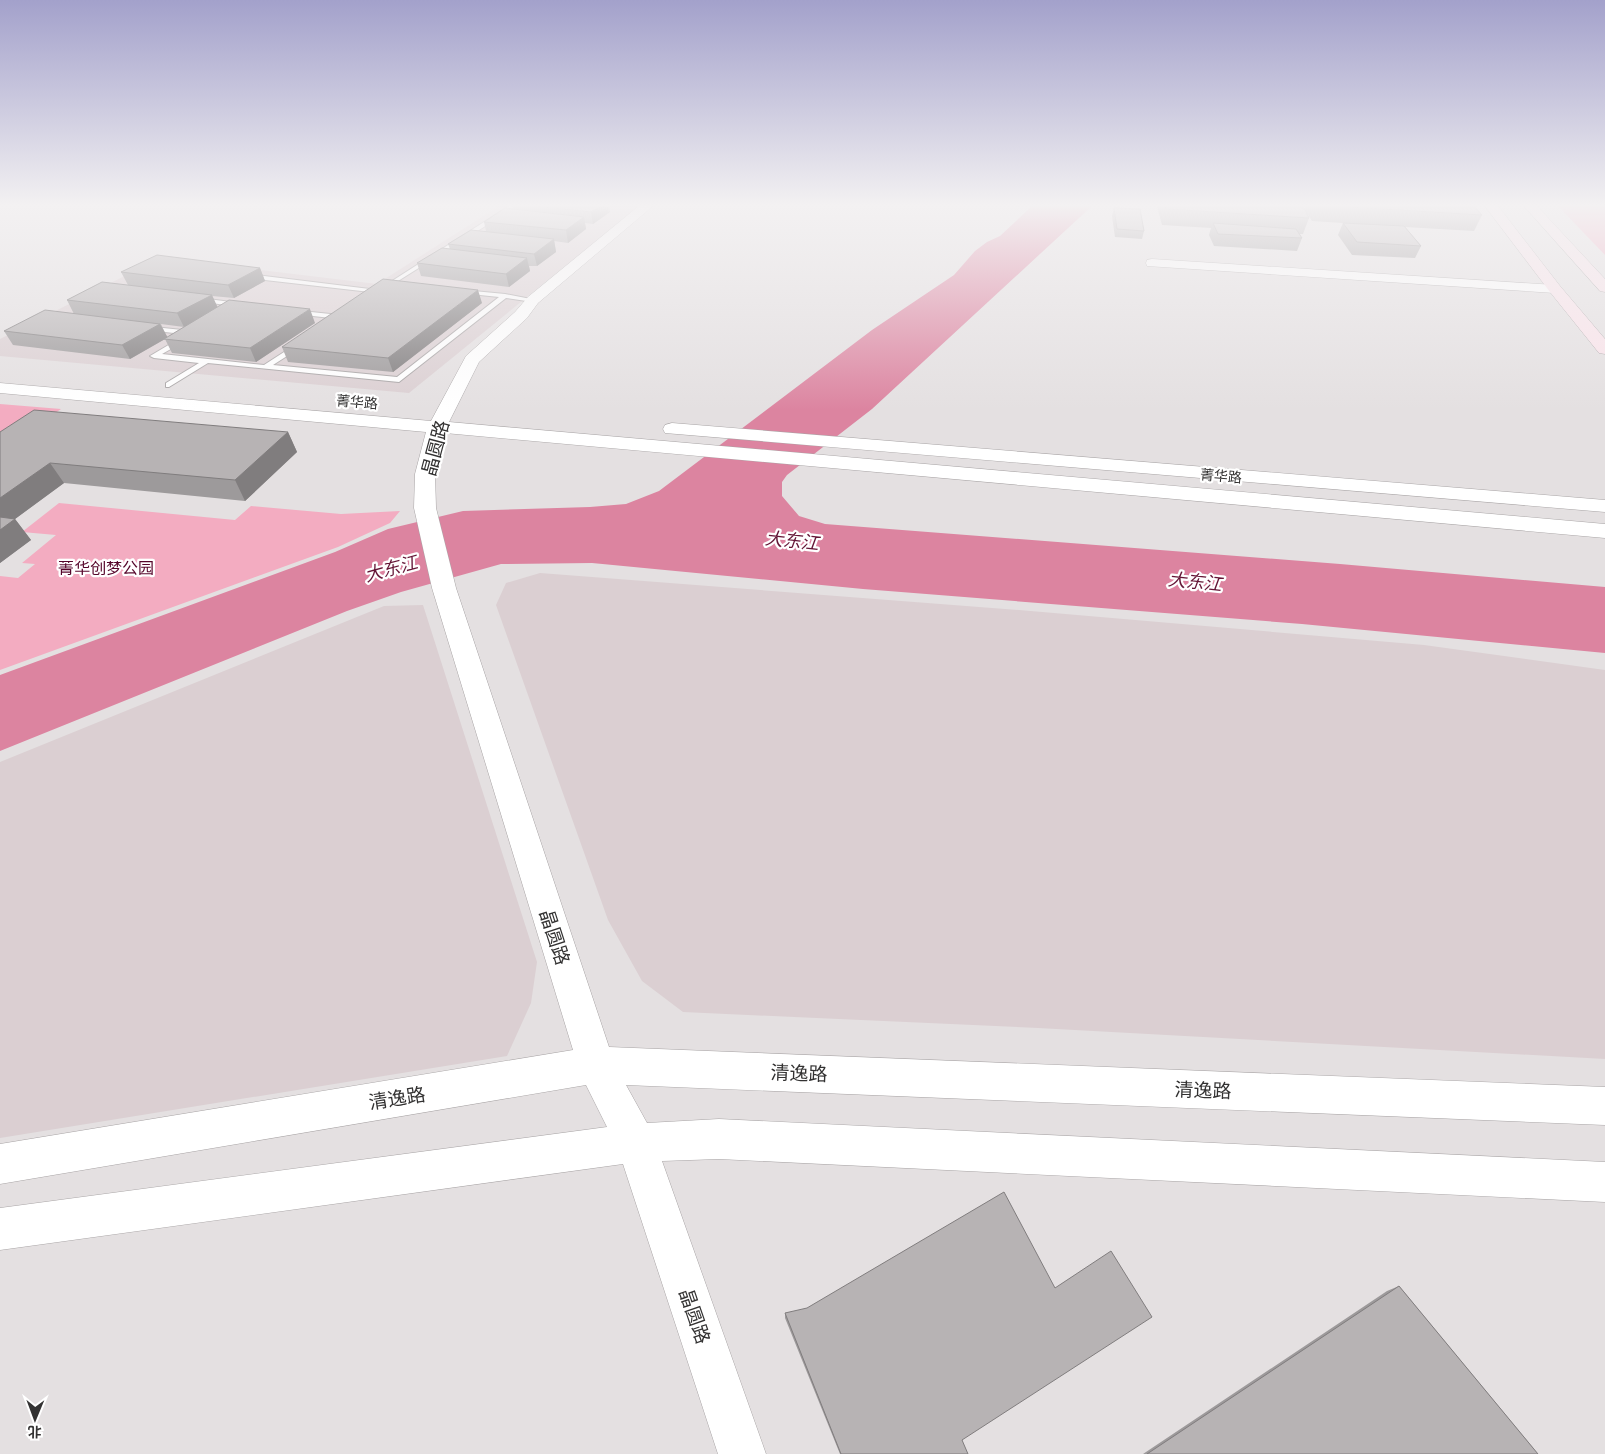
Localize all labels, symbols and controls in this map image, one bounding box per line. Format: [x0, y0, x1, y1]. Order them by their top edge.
street label: 菁华路 [335, 391, 379, 413]
street label: 晶圆路 [417, 418, 454, 479]
street label: 菁华路 [1199, 465, 1243, 487]
water label: 大东江 [764, 527, 822, 555]
water label: 大东江 [362, 551, 422, 587]
park label: 菁华创梦公园 [58, 559, 154, 578]
water label: 大东江 [1167, 568, 1225, 596]
street label: 晶圆路 [535, 906, 574, 968]
street label: 清逸路 [770, 1061, 828, 1086]
street label: 清逸路 [1174, 1078, 1232, 1103]
street label: 清逸路 [367, 1083, 427, 1114]
street label: 晶圆路 [674, 1285, 715, 1347]
north arrow [10, 1394, 60, 1444]
text: 北 [28, 1423, 42, 1441]

